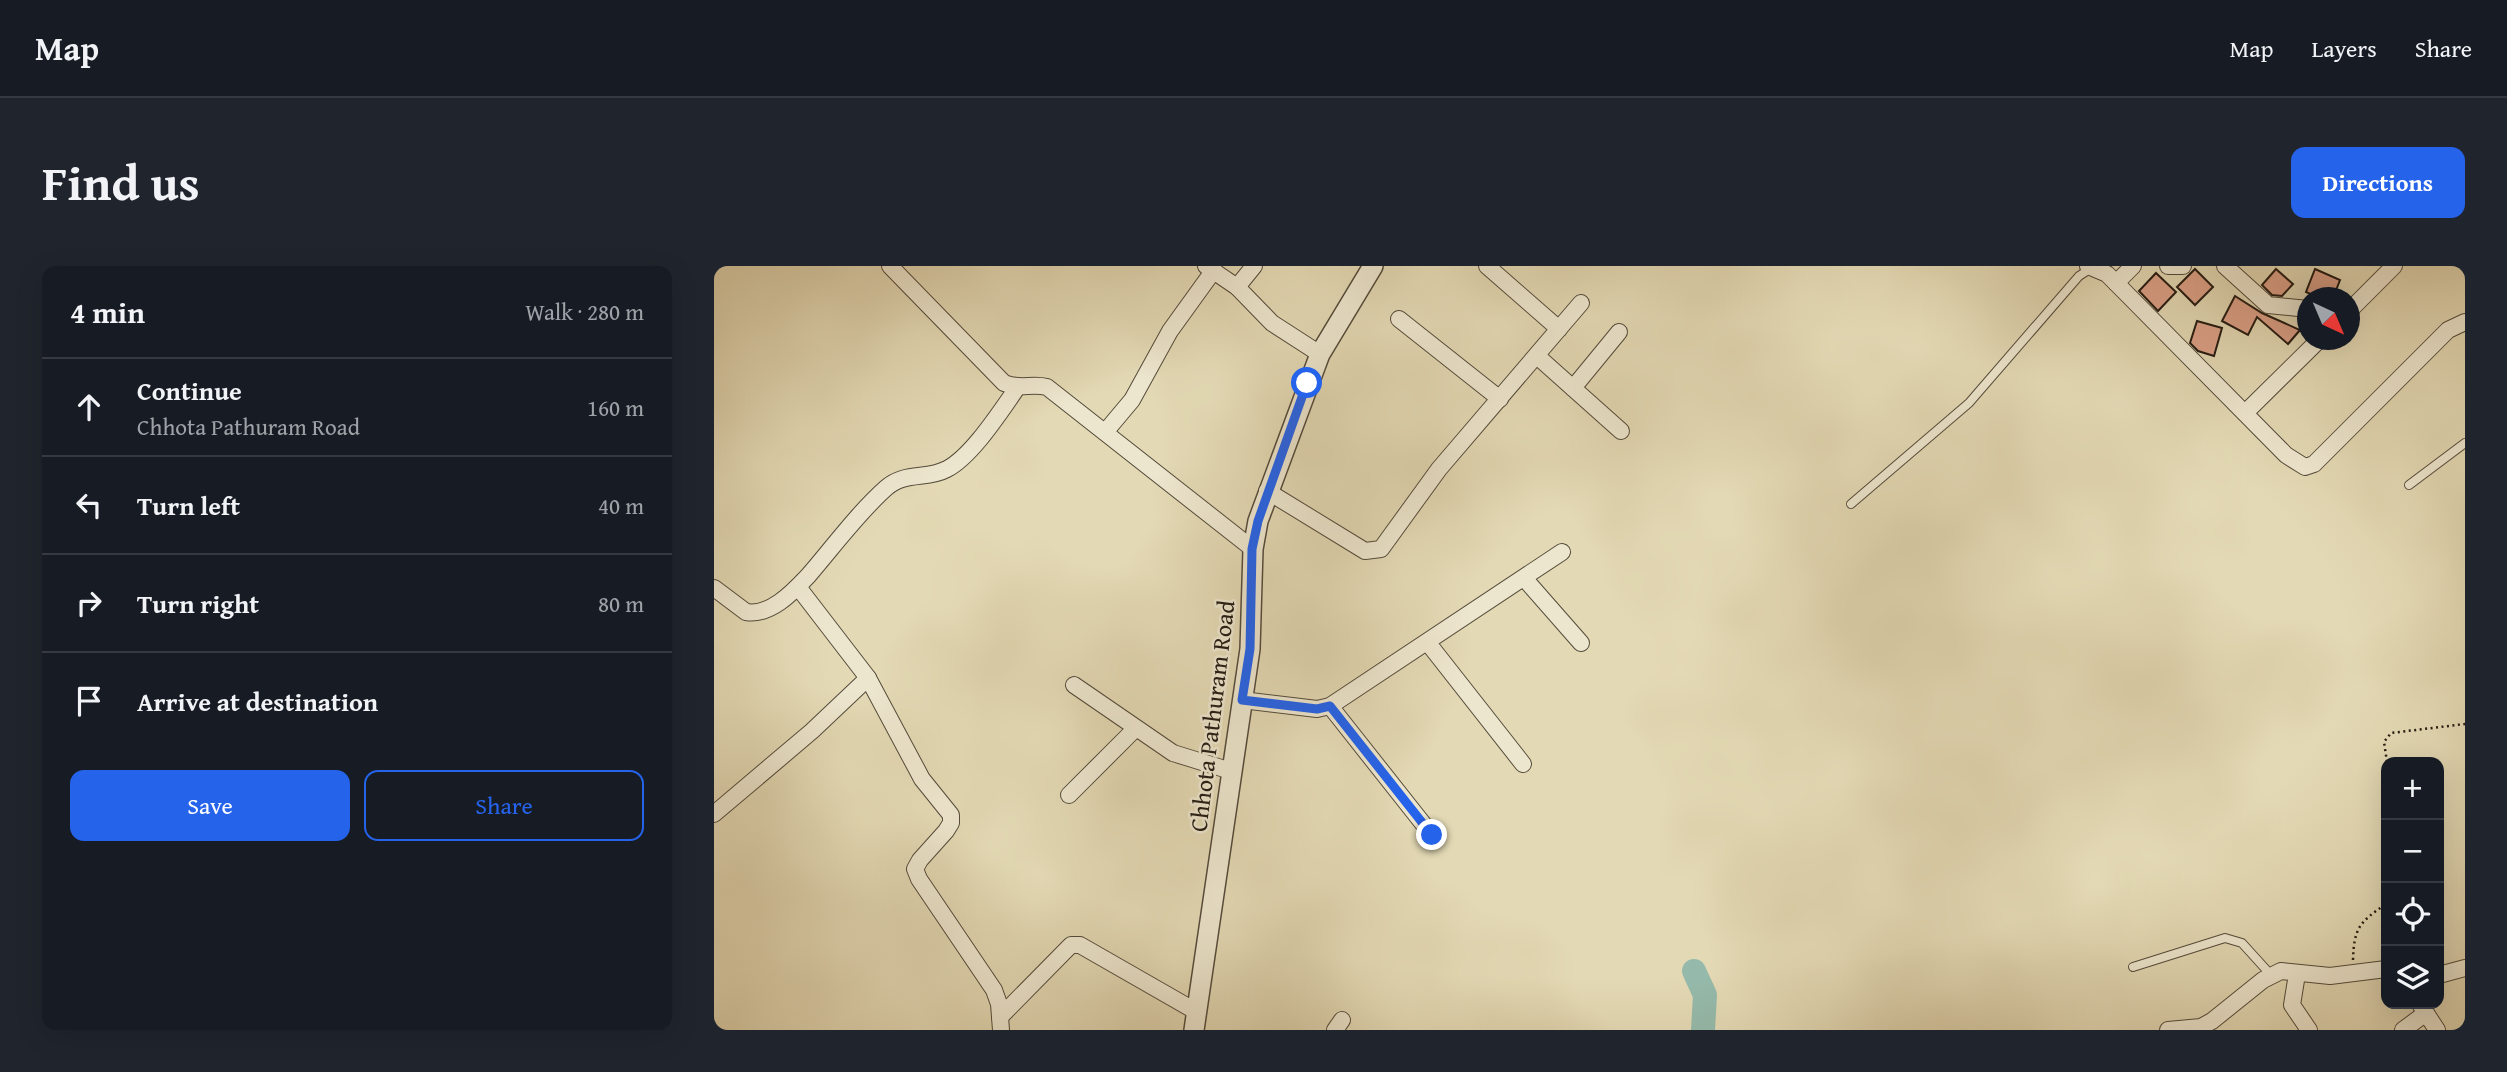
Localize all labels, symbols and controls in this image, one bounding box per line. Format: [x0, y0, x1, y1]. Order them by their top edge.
text: Map [35, 24, 99, 72]
text: Map [2230, 31, 2273, 66]
text: Layers [2311, 31, 2377, 66]
text: Share [2415, 31, 2472, 66]
text: Find us [42, 146, 200, 218]
button: Directions [2291, 147, 2465, 218]
north arrow [2297, 287, 2360, 350]
text: 4 min [70, 290, 145, 334]
text: Walk · 280 m [525, 295, 644, 328]
route start [1291, 367, 1322, 398]
text: Continue [137, 371, 242, 410]
icon: ahead [70, 388, 108, 426]
text: 160 m [587, 391, 644, 424]
text: Chhota Pathuram Road [137, 410, 360, 443]
icon: left [70, 486, 108, 524]
text: Turn left [137, 486, 240, 525]
text: 40 m [598, 489, 644, 522]
icon: right [70, 584, 108, 622]
text: Turn right [137, 584, 259, 623]
text: 80 m [598, 587, 644, 620]
street label: Chhota Pathuram Road [1180, 598, 1244, 834]
icon: arrive [70, 682, 108, 720]
text: Arrive at destination [137, 682, 378, 721]
map controls [2381, 757, 2444, 1009]
button: + [2381, 757, 2444, 820]
button: Save [70, 770, 350, 841]
button: Share [364, 770, 644, 841]
route end [1416, 819, 1447, 850]
button: − [2381, 820, 2444, 883]
button: locate [2381, 883, 2444, 946]
button: layers [2381, 946, 2444, 1009]

